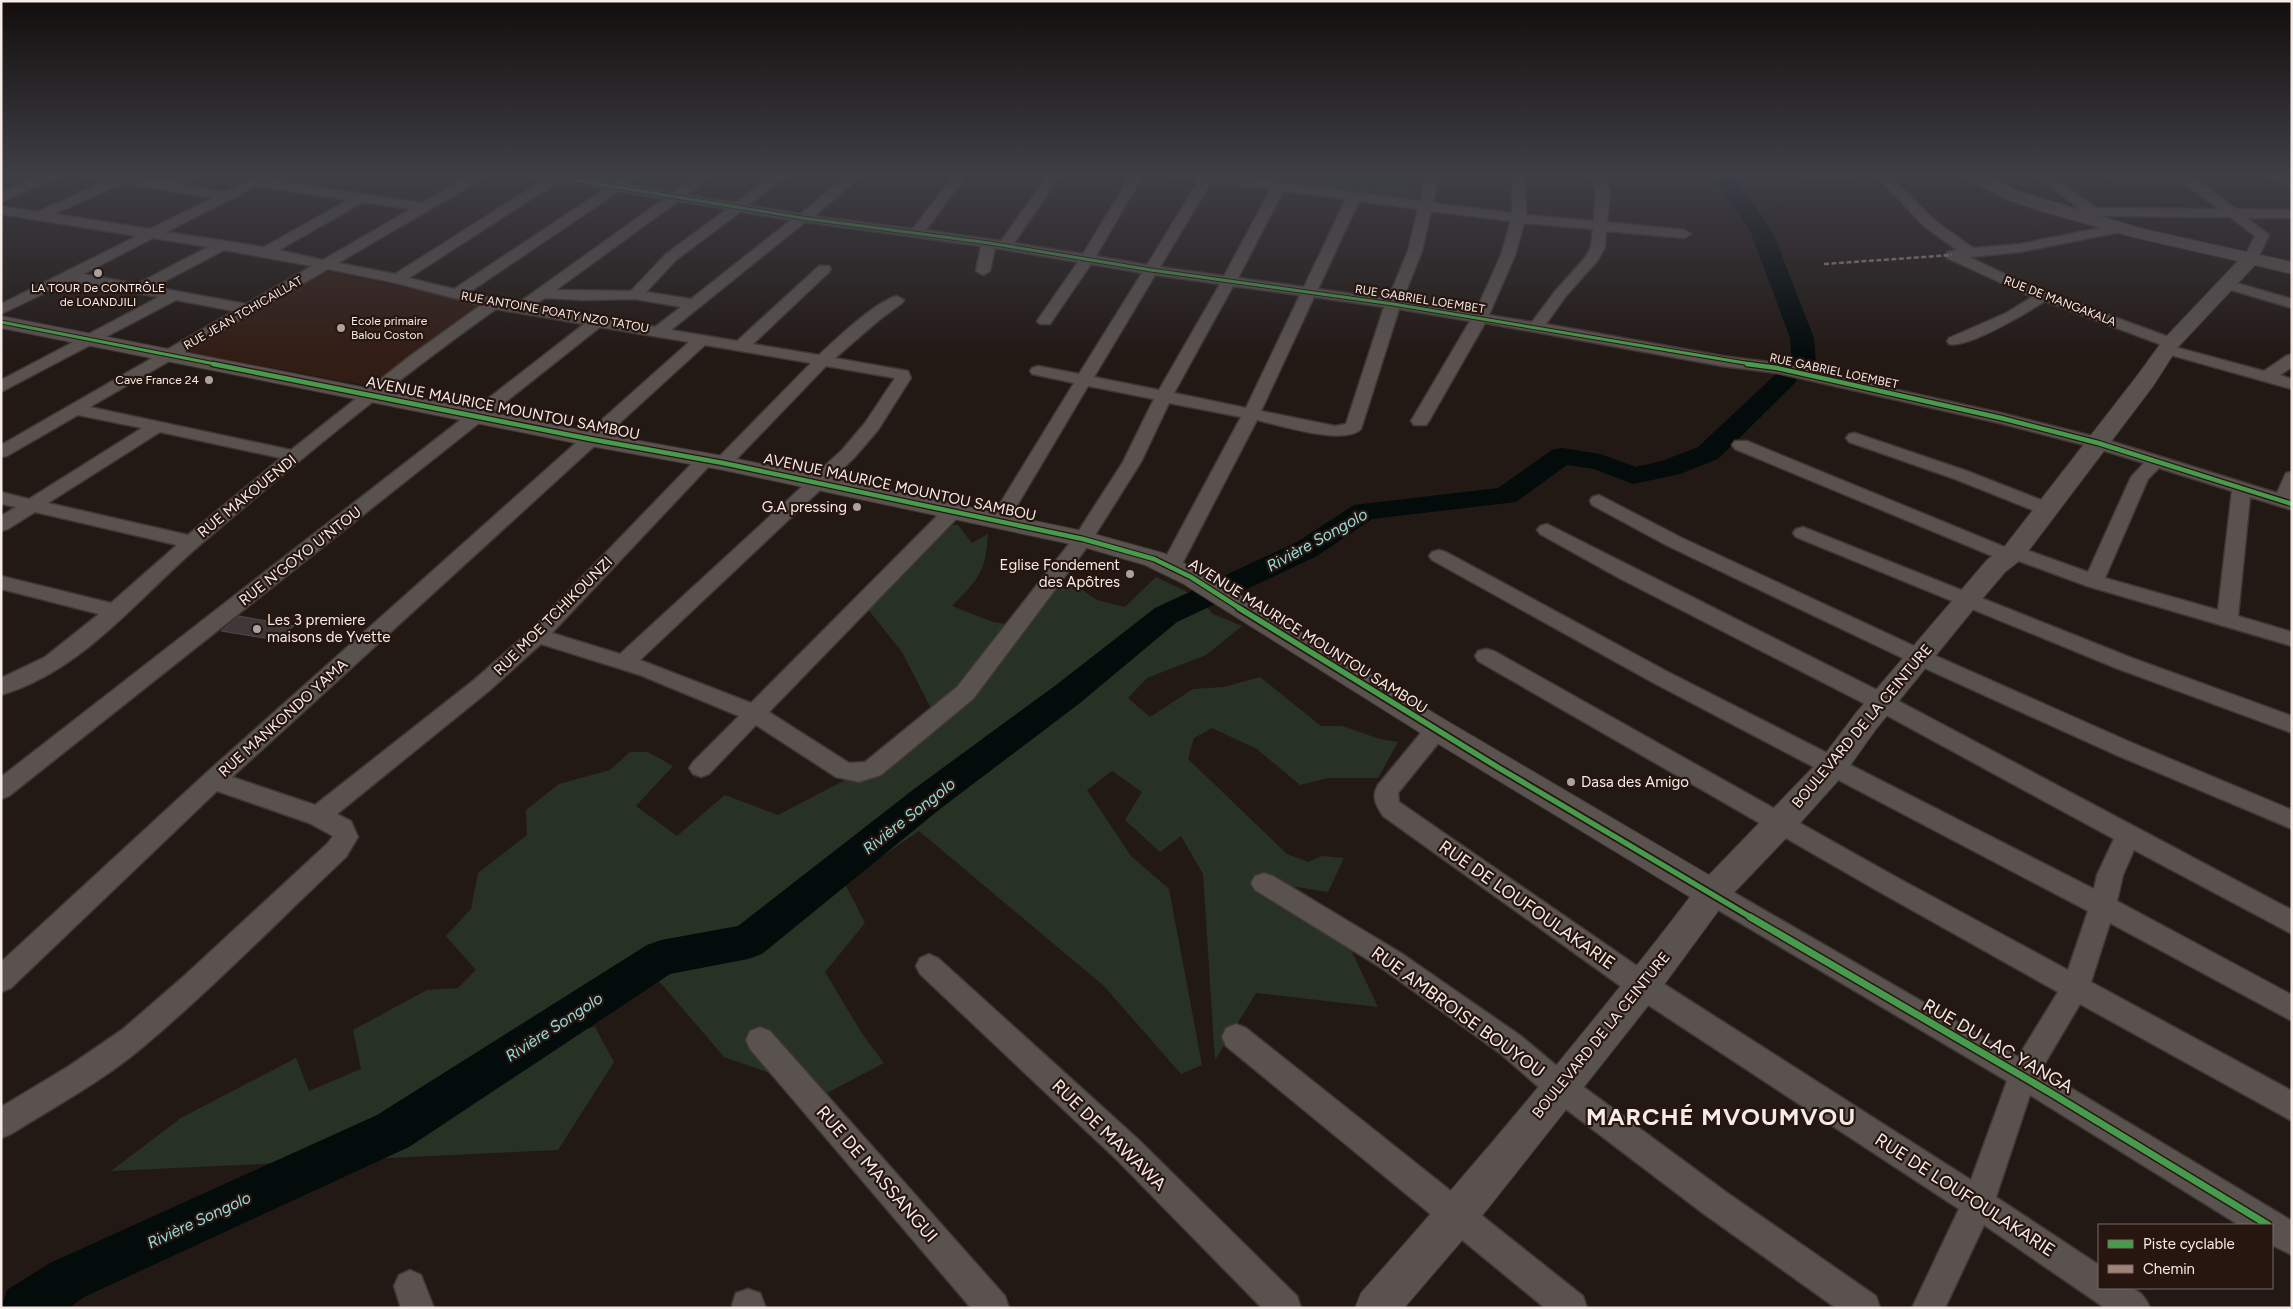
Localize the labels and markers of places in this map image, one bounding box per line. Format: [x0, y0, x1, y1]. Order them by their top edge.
marker: LA TOUR De CONTRÔLE de LOANDJILI [92, 267, 104, 279]
place label: LA TOUR De CONTRÔLE de LOANDJILI [31, 281, 165, 309]
place label: Ecole primaire Balou Coston [351, 314, 428, 342]
marker: Ecole primaire Balou Coston [335, 322, 347, 334]
place label: Cave France 24 [115, 373, 200, 387]
marker: Cave France 24 [203, 374, 215, 386]
place label: G.A pressing [762, 498, 847, 516]
marker: G.A pressing [851, 501, 863, 513]
place label: Eglise Fondement des Apôtres [1000, 556, 1120, 591]
marker: Eglise Fondement des Apôtres [1124, 568, 1136, 580]
place label: Les 3 premiere maisons de Yvette [267, 611, 391, 646]
marker: Les 3 premiere maisons de Yvette [251, 623, 263, 635]
place label: Dasa des Amigo [1581, 773, 1689, 791]
marker: Dasa des Amigo [1565, 776, 1577, 788]

